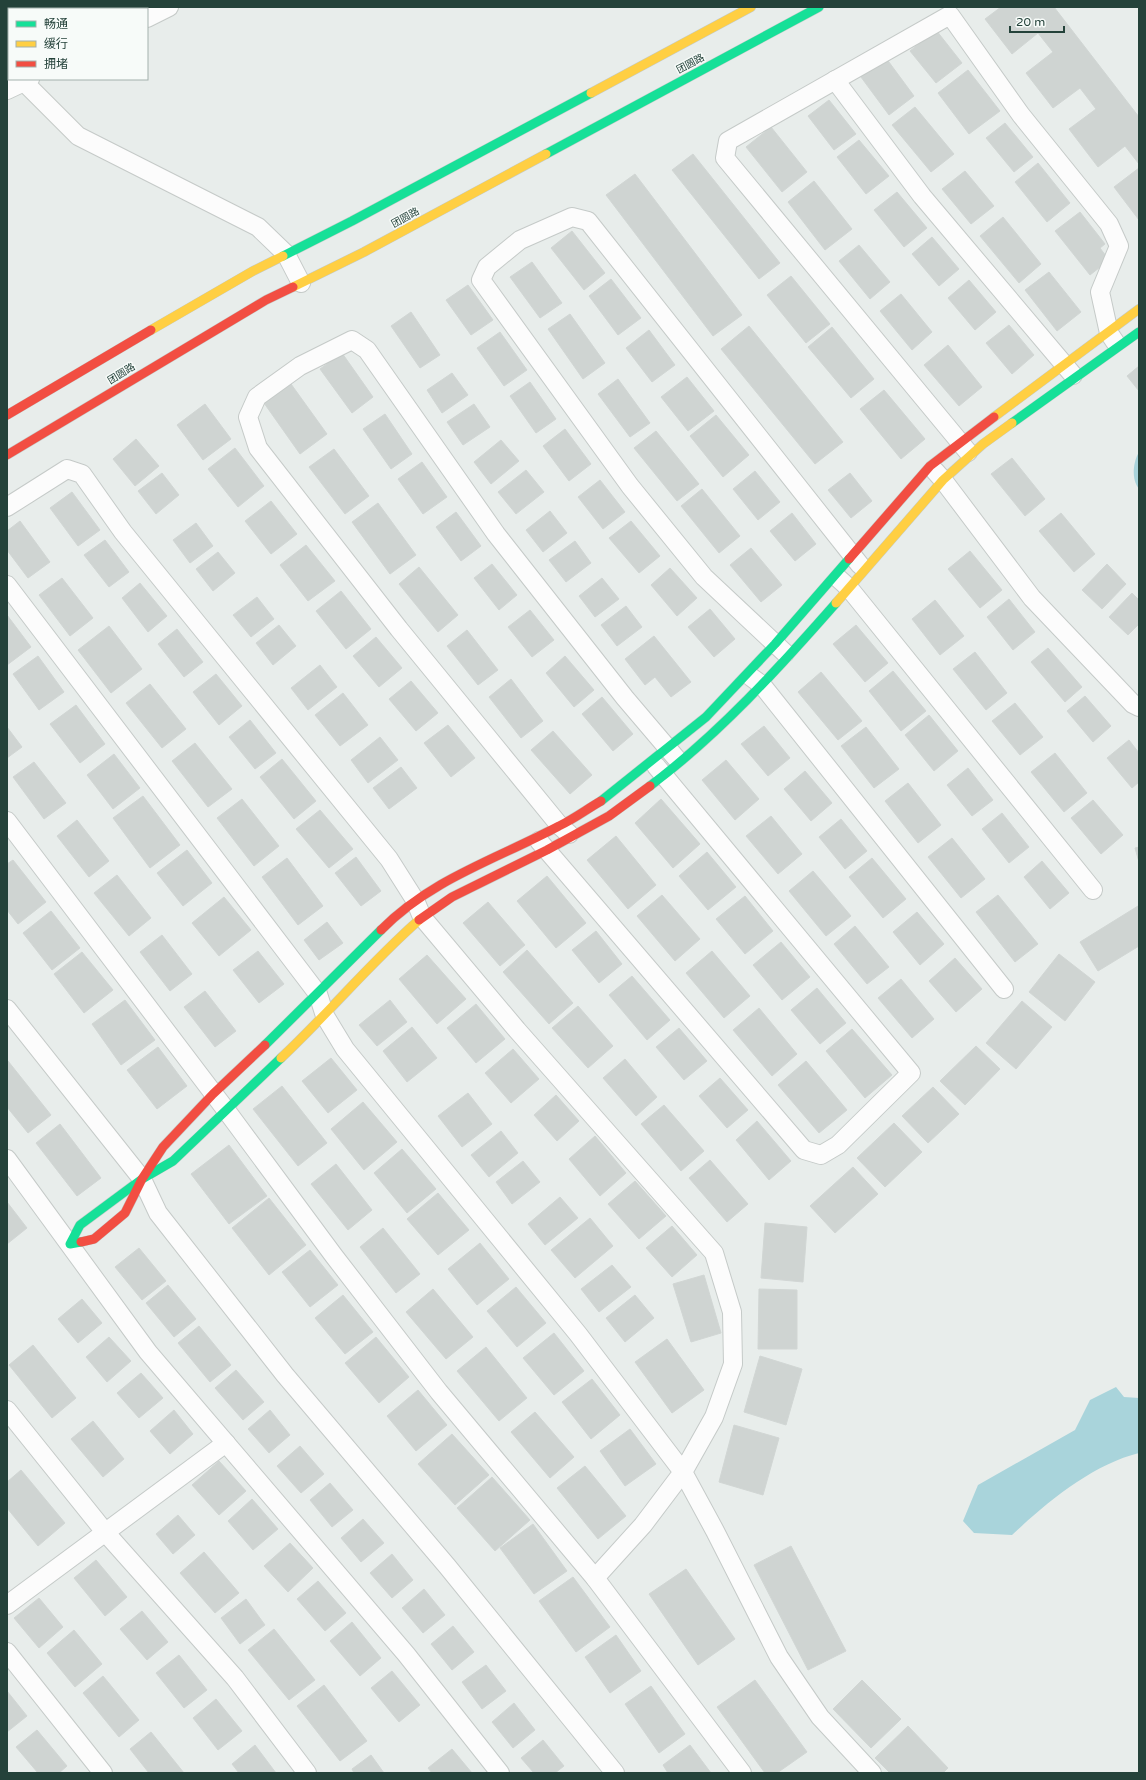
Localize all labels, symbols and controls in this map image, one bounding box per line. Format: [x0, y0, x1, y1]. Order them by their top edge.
legend [8, 8, 148, 80]
scale bar [1010, 8, 1064, 34]
text: 20 m [1016, 15, 1045, 29]
text: 畅通 [44, 17, 68, 31]
text: 缓行 [44, 37, 68, 51]
street label: 团圆路 [674, 52, 707, 76]
text: 拥堵 [44, 57, 68, 71]
street label: 团圆路 [389, 205, 422, 230]
street label: 团圆路 [106, 361, 137, 387]

